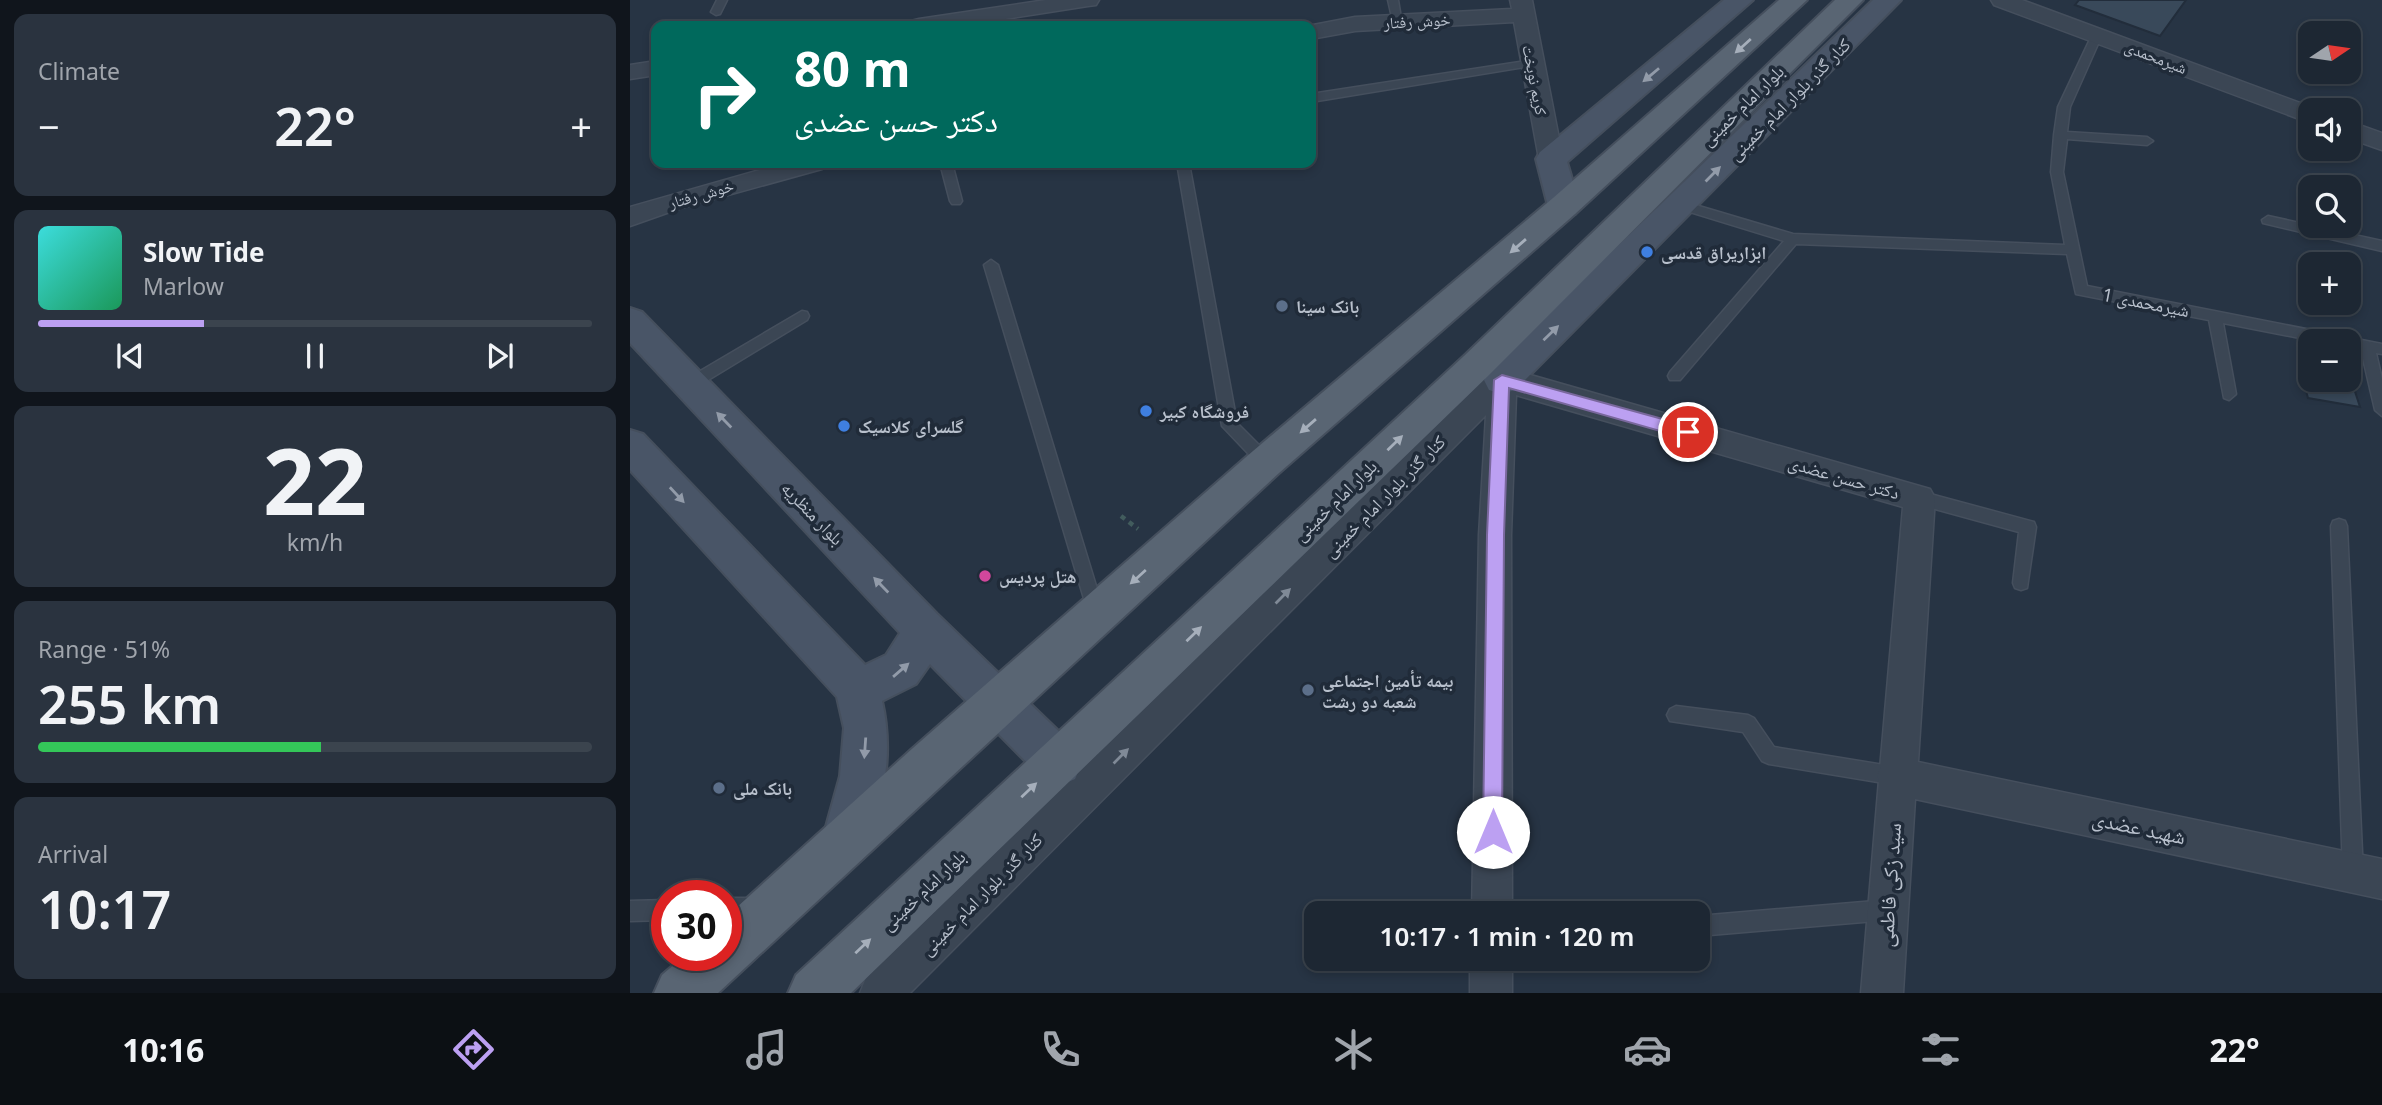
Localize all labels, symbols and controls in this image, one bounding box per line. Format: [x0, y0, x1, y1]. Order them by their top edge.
street label: خوش رفتار [1382, 8, 1451, 34]
north arrow [2298, 21, 2361, 84]
map controls [2298, 21, 2361, 392]
street label: کنار گذر بلوار امام خمینی [1723, 33, 1855, 165]
text: 80 m [794, 35, 911, 101]
street label: شیرمحمدی [2122, 35, 2190, 79]
one-way arrow [1735, 37, 1752, 53]
street label: کریم نوبخت [1517, 43, 1553, 117]
icon: right [679, 49, 770, 140]
text: Climate [38, 55, 120, 87]
street label: بلوار امام خمینی [1696, 60, 1788, 150]
one-way arrow [1642, 68, 1660, 83]
text: 22° [274, 90, 356, 161]
text: دکتر حسن عضدی [794, 98, 998, 141]
button: sound [2298, 98, 2361, 161]
text: − [38, 100, 60, 152]
text: + [570, 100, 592, 152]
one-way arrow [1704, 166, 1721, 182]
street label: خوش رفتار [665, 174, 736, 214]
button: search [2298, 175, 2361, 238]
text: Slow Tide [143, 234, 265, 270]
one-way arrow [1509, 238, 1527, 253]
place label: ابزاریراق قدسی [1661, 240, 1766, 264]
marker: ابزاریراق قدسی [1639, 244, 1655, 260]
button: + [2298, 252, 2361, 315]
text: Marlow [143, 270, 224, 302]
street label: شیرمحمدی 1 [2101, 282, 2191, 322]
place label: بانک سینا [1296, 294, 1359, 318]
marker: بانک سینا [1274, 298, 1290, 314]
one-way arrow [1542, 326, 1559, 342]
button: − [2298, 329, 2361, 392]
icon: previous [111, 337, 149, 375]
icon: pause [296, 337, 334, 375]
icon: next [481, 337, 519, 375]
place label: فروشگاه کبیر [1159, 399, 1249, 423]
pin [1658, 402, 1718, 462]
marker: فروشگاه کبیر [1138, 403, 1154, 419]
one-way arrow [717, 412, 733, 429]
icon: arrive [1669, 413, 1707, 451]
place label: گلسرای کلاسیک [858, 414, 964, 438]
text: 22 [263, 418, 367, 542]
marker: گلسرای کلاسیک [836, 418, 852, 434]
one-way arrow [1299, 418, 1317, 434]
street label: کنار گذر بلوار امام خمینی [1318, 430, 1450, 562]
one-way arrow [1386, 435, 1403, 452]
street label: دکتر حسن عضدی [1786, 450, 1902, 504]
street label: بلوار امام خمینی [1289, 455, 1381, 545]
street label: بلوار منظریه [777, 476, 849, 550]
one-way arrow [668, 486, 684, 503]
text: km/h [287, 526, 343, 558]
place label: هتل پرديس [999, 564, 1077, 588]
marker: هتل پرديس [977, 568, 993, 584]
one-way arrow [1129, 569, 1147, 585]
one-way arrow [874, 577, 890, 594]
one-way arrow [1275, 588, 1291, 604]
one-way arrow [1186, 625, 1203, 642]
text: Range · 51% [38, 633, 170, 665]
one-way arrow [892, 663, 909, 678]
text: 255 km [38, 668, 221, 739]
place label: بیمه تأمین اجتماعی شعبه دو رشت [1322, 668, 1453, 713]
marker: بیمه تأمین اجتماعی شعبه دو رشت [1300, 682, 1316, 698]
one-way arrow [859, 737, 870, 759]
one-way arrow [1112, 748, 1129, 764]
place label: بانک ملی [733, 776, 792, 800]
marker: بانک ملی [711, 780, 727, 796]
one-way arrow [1020, 783, 1037, 799]
position arrow [1456, 795, 1530, 869]
street label: شهید عضدی [2090, 803, 2188, 851]
street label: سید زکی فاطمی [1871, 822, 1907, 948]
street label: کنار گذر بلوار امام خمینی [915, 827, 1048, 961]
text: Arrival [38, 838, 108, 870]
street label: بلوار امام خمینی [876, 845, 971, 936]
text: 10:17 [38, 873, 171, 944]
speed limit sign: 30 [651, 880, 742, 971]
text: 10:17 · 1 min · 120 m [1380, 918, 1634, 954]
one-way arrow [855, 938, 872, 955]
icon: directions [449, 1025, 498, 1074]
icon: music [742, 1025, 791, 1074]
icon: phone [1036, 1025, 1085, 1074]
icon: climate [1329, 1025, 1378, 1074]
icon: car [1623, 1025, 1672, 1074]
icon: filters [1916, 1025, 1965, 1074]
text: 10:16 [122, 1028, 204, 1071]
text: 22° [2210, 1028, 2260, 1071]

